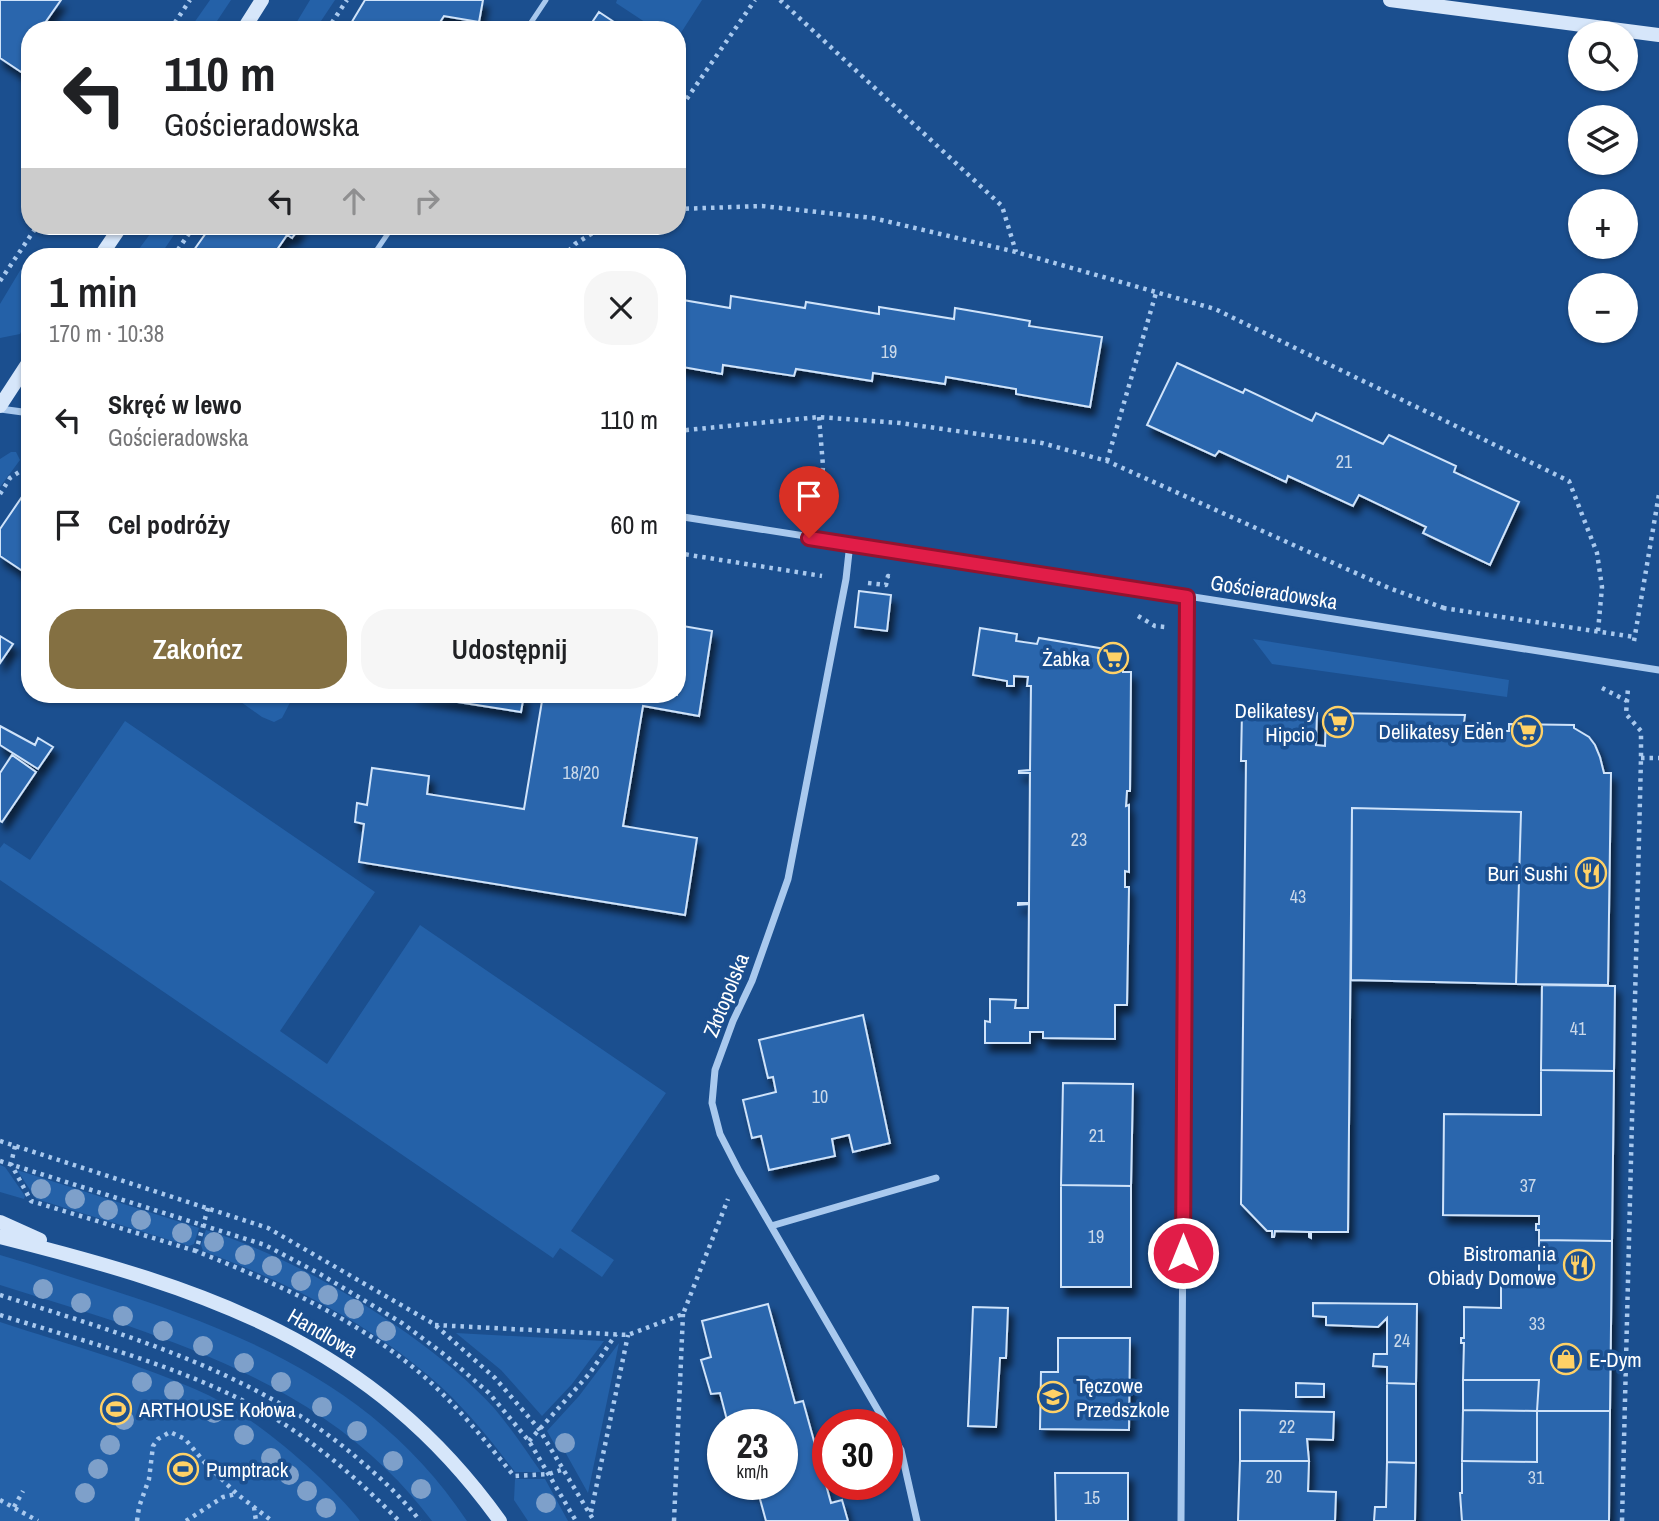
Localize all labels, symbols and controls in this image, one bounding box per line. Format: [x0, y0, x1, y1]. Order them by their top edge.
map controls [1568, 21, 1638, 343]
button: search [1568, 21, 1638, 91]
text: 110 m [164, 40, 276, 106]
icon: left [49, 49, 140, 140]
text: Gościeradowska [164, 103, 359, 146]
button: layers [1568, 105, 1638, 175]
icon: left [262, 182, 300, 220]
icon: ahead [335, 182, 373, 220]
icon: right [408, 182, 446, 220]
button: + [1568, 189, 1638, 259]
text: 1 min [49, 264, 138, 320]
button: close [584, 271, 658, 345]
button: − [1568, 273, 1638, 343]
text: 170 m · 10:38 [49, 318, 164, 349]
house number: 19 [881, 339, 897, 364]
text: Skręć w lewo [108, 387, 242, 422]
icon: left [49, 401, 87, 439]
text: 110 m [600, 402, 658, 437]
text: Gościeradowska [108, 422, 248, 453]
house number: 21 [1336, 449, 1353, 474]
pin [779, 466, 839, 538]
icon: arrive [790, 477, 828, 515]
icon: arrive [49, 506, 87, 544]
text: Cel podróży [108, 507, 230, 542]
text: 60 m [611, 507, 658, 542]
street label: Gościeradowska [1208, 568, 1340, 616]
button: Zakończ [49, 609, 347, 689]
button: Udostępnij [361, 609, 658, 689]
supermarket icon: Żabka [1096, 641, 1130, 675]
place label: Żabka [1042, 644, 1090, 673]
place label: Delikatesy Hipcio [1235, 696, 1315, 749]
supermarket icon: Delikatesy Hipcio [1321, 705, 1355, 739]
supermarket icon: Delikatesy Eden [1510, 714, 1544, 748]
place label: Delikatesy Eden [1379, 717, 1504, 746]
house number: 18/20 [563, 760, 599, 785]
house number: 23 [1071, 827, 1087, 852]
restaurant icon: Buri Sushi [1574, 856, 1608, 890]
place label: Buri Sushi [1488, 859, 1568, 888]
house number: 43 [1290, 884, 1306, 909]
street label: Złotopolska [696, 948, 756, 1041]
house number: 41 [1570, 1016, 1587, 1041]
house number: 10 [812, 1084, 828, 1109]
house number: 21 [1089, 1123, 1106, 1148]
house number: 37 [1520, 1173, 1536, 1198]
position arrow [1146, 1216, 1220, 1290]
house number: 19 [1088, 1224, 1104, 1249]
place label: Bistromania Obiady Domowe [1428, 1239, 1556, 1292]
restaurant icon: Bistromania Obiady Domowe [1562, 1248, 1596, 1282]
street label: Handlowa [283, 1301, 364, 1365]
house number: 33 [1529, 1311, 1545, 1336]
house number: 24 [1394, 1328, 1410, 1353]
shop icon: E-Dym [1549, 1342, 1583, 1376]
place label: E-Dym [1589, 1345, 1642, 1374]
place label: Tęczowe Przedszkole [1076, 1371, 1170, 1424]
school or university icon: Tęczowe Przedszkole [1036, 1380, 1070, 1414]
sports icon: ARTHOUSE Kołowa [99, 1392, 133, 1426]
place label: ARTHOUSE Kołowa [138, 1395, 296, 1424]
speed limit sign: 30 [812, 1409, 903, 1500]
house number: 22 [1279, 1414, 1295, 1439]
text: 23 [737, 1422, 768, 1469]
sports icon: Pumptrack [166, 1452, 200, 1486]
place label: Pumptrack [206, 1455, 289, 1484]
text: km/h [737, 1459, 769, 1484]
house number: 20 [1266, 1464, 1282, 1489]
house number: 31 [1528, 1465, 1545, 1490]
house number: 15 [1084, 1485, 1100, 1510]

